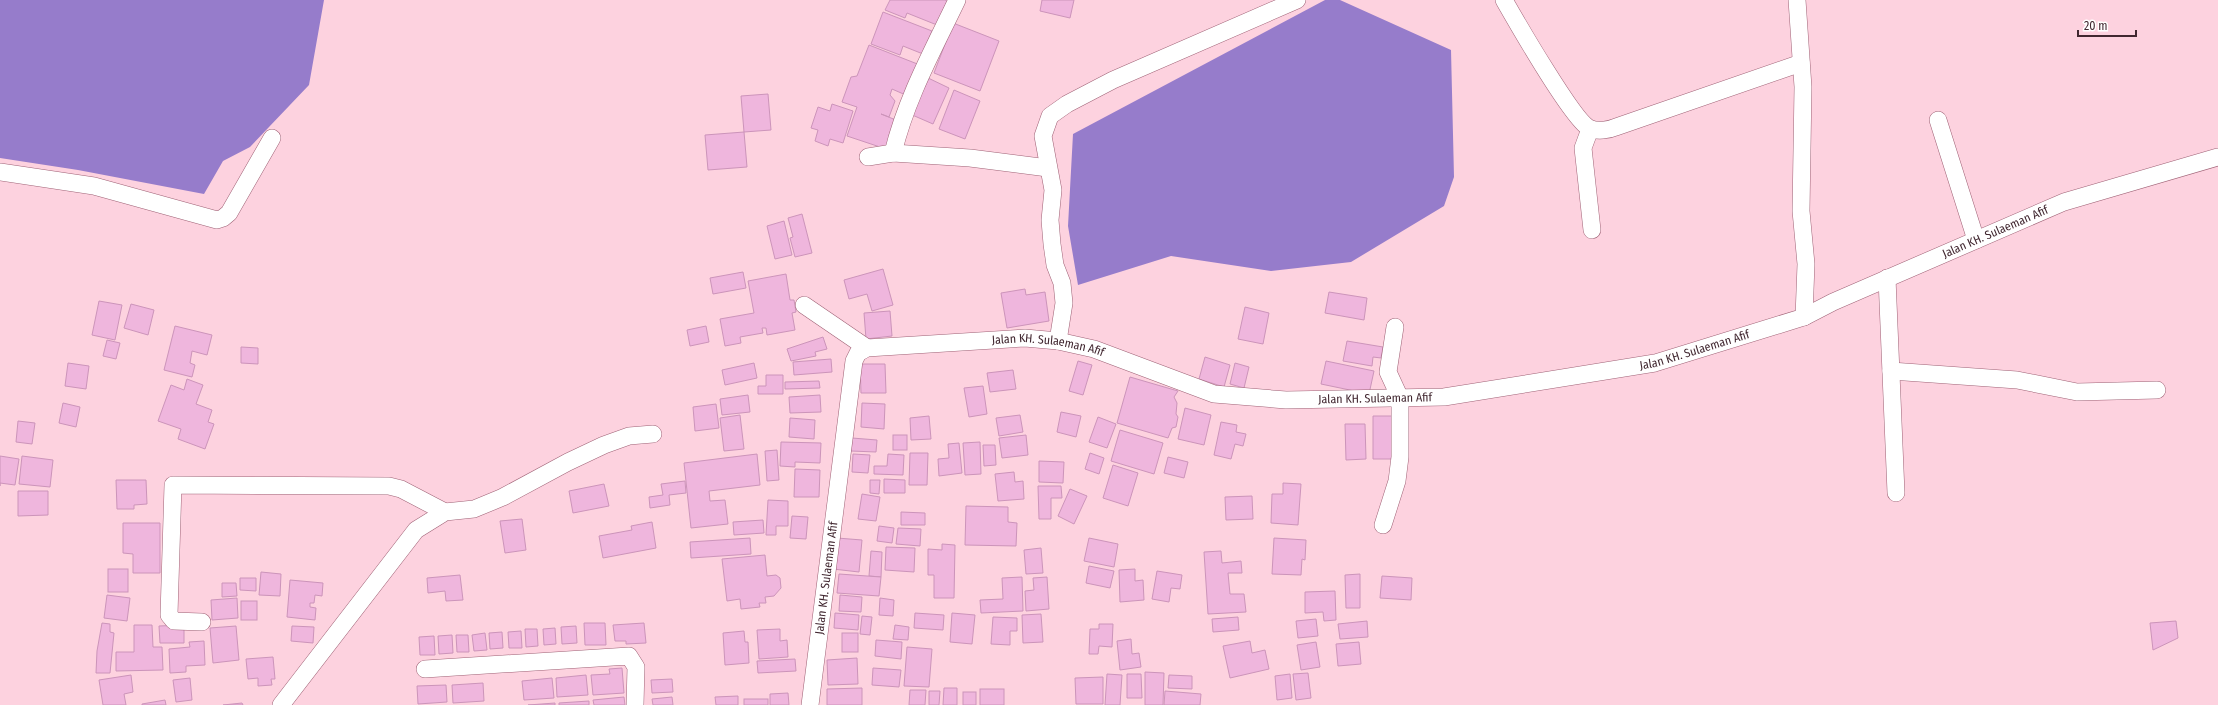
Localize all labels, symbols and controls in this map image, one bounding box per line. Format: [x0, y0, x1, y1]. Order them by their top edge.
scale bar [2078, 12, 2136, 38]
text: 20 m [2084, 19, 2108, 33]
street label: Jalan KH. Sulaeman Afif [1940, 202, 2052, 261]
street label: Jalan KH. Sulaeman Afif [1639, 327, 1752, 372]
street label: Jalan KH. Sulaeman Afif [991, 331, 1108, 360]
street label: Jalan KH. Sulaeman Afif [1318, 390, 1434, 406]
street label: Jalan KH. Sulaeman Afif [812, 519, 841, 635]

